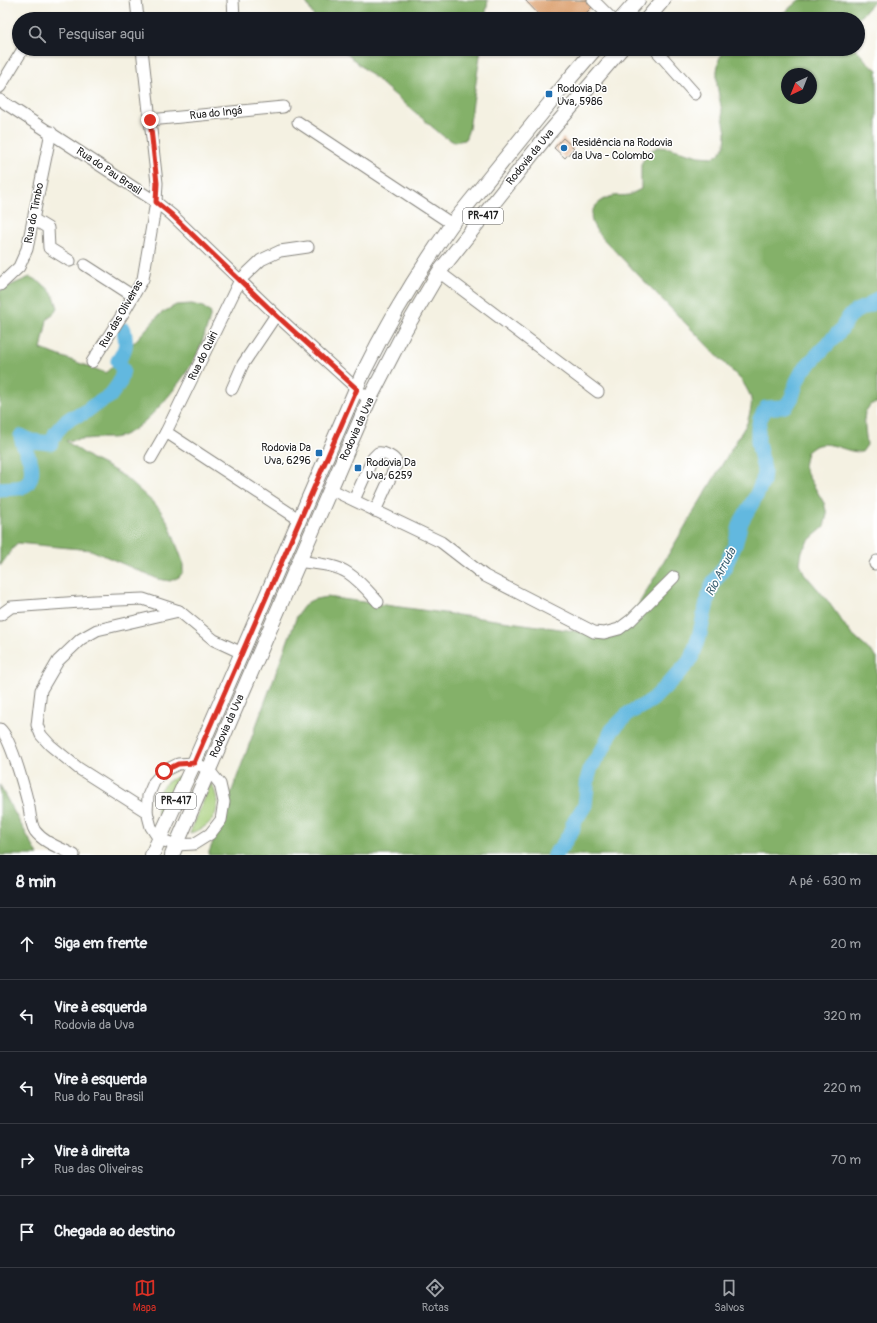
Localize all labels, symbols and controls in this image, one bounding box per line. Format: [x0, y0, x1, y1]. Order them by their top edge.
search box [12, 12, 865, 56]
icon: search [26, 23, 48, 45]
text: Pesquisar aqui [58, 25, 144, 44]
north arrow [781, 68, 817, 104]
place label: Rodovia Da Uva, 5986 [557, 82, 607, 108]
marker: Rodovia Da Uva, 5986 [544, 89, 554, 99]
street label: Rua do Ingá [189, 104, 243, 122]
route end [141, 111, 159, 129]
street label: Rodovia da Uva [504, 126, 556, 188]
place label: Residência na Rodovia da Uva - Colombo [572, 136, 672, 162]
marker: Residência na Rodovia da Uva - Colombo [559, 143, 569, 153]
street label: Rua do Pau Brasil [74, 144, 144, 198]
street label: Rua do Timbo [22, 181, 46, 245]
road number: PR-417 [463, 208, 503, 224]
street label: Rua das Oliveiras [97, 278, 146, 350]
street label: Rua do Quiri [186, 329, 220, 383]
street label: Rodovia da Uva [337, 395, 377, 463]
place label: Rodovia Da Uva, 6296 [261, 441, 311, 467]
marker: Rodovia Da Uva, 6296 [314, 448, 324, 458]
place label: Rodovia Da Uva, 6259 [366, 456, 416, 482]
marker: Rodovia Da Uva, 6259 [353, 463, 363, 473]
water label: Rio Arruda [703, 544, 740, 599]
street label: Rodovia da Uva [207, 692, 247, 760]
route start [155, 762, 173, 780]
road number: PR-417 [156, 793, 196, 809]
text: 8 min [16, 871, 56, 892]
text: A pé · 630 m [789, 873, 861, 889]
icon: ahead [16, 933, 38, 955]
text: Siga em frente [54, 934, 147, 953]
text: 20 m [830, 936, 861, 952]
text: Vire à esquerda [54, 998, 147, 1017]
icon: left [16, 1005, 38, 1027]
text: 320 m [823, 1008, 861, 1024]
text: Rodovia da Uva [54, 1017, 134, 1033]
text: Vire à esquerda [54, 1070, 147, 1089]
icon: left [16, 1077, 38, 1099]
text: 220 m [823, 1080, 861, 1096]
text: Rua do Pau Brasil [54, 1089, 144, 1105]
text: Vire à direita [54, 1142, 130, 1161]
icon: right [16, 1149, 38, 1171]
text: 70 m [831, 1152, 861, 1168]
text: Rua das Oliveiras [54, 1161, 143, 1177]
icon: arrive [16, 1221, 38, 1243]
text: Chegada ao destino [54, 1222, 175, 1241]
tab: Mapa [133, 1277, 156, 1314]
tab: Rotas [422, 1277, 449, 1314]
tab: Salvos [714, 1277, 744, 1314]

